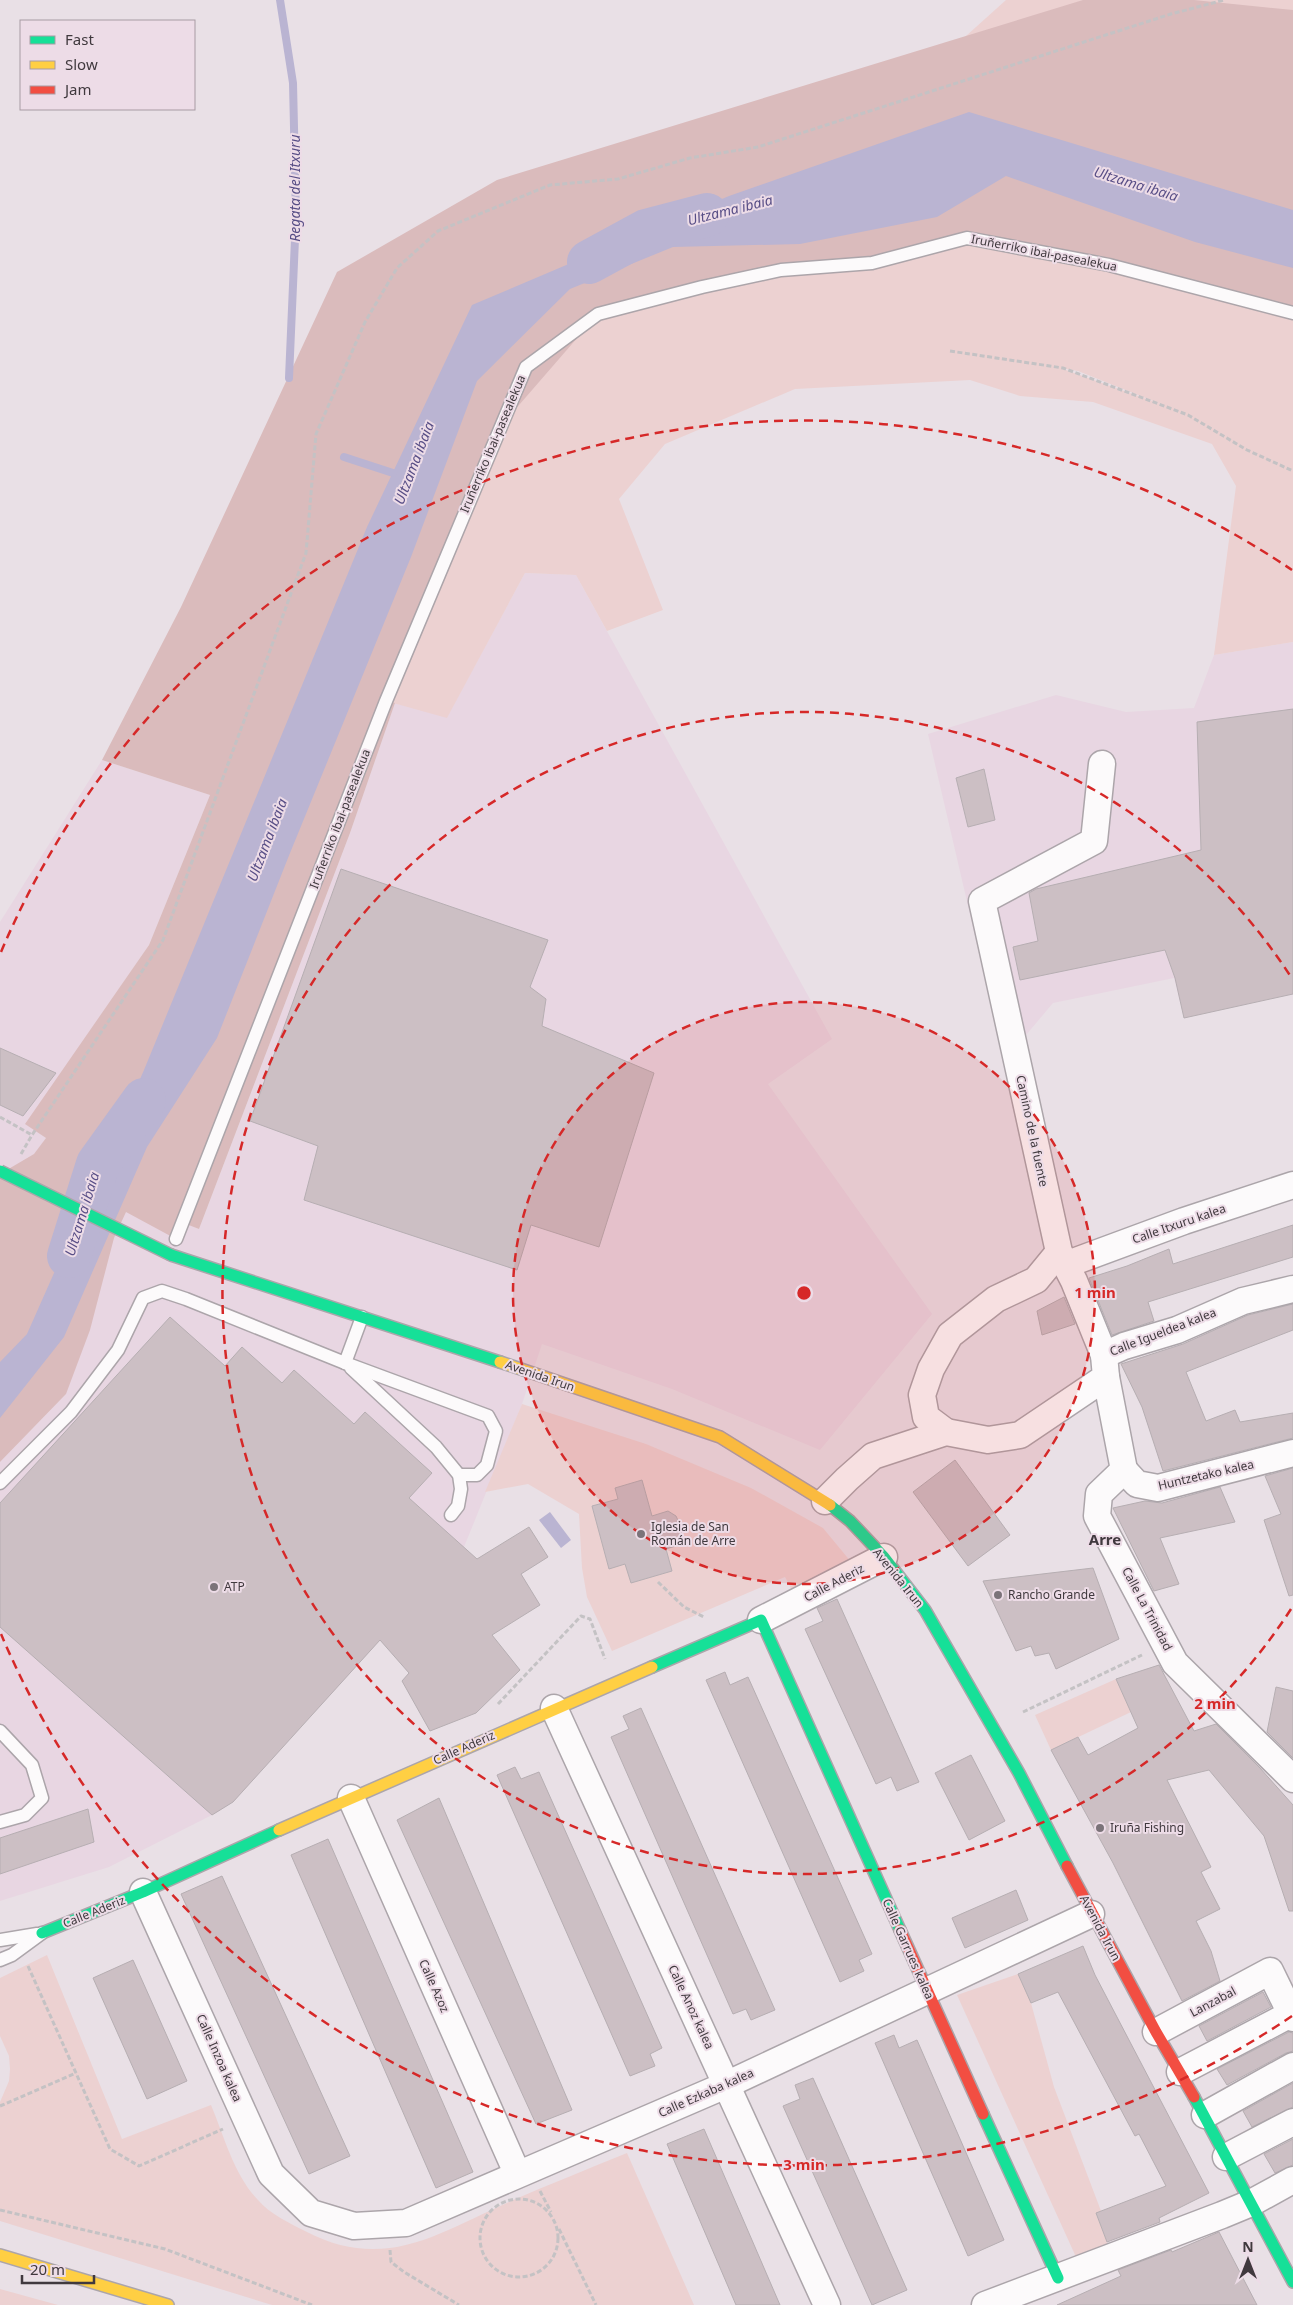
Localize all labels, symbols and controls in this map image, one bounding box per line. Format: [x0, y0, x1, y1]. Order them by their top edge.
legend [20, 20, 195, 110]
text: Fast [65, 29, 94, 49]
text: Slow [65, 54, 98, 74]
text: Jam [63, 79, 92, 99]
water label: Regata del Itxuru [285, 134, 304, 242]
water label: Ultzama ibaia [1092, 162, 1181, 205]
water label: Ultzama ibaia [685, 190, 774, 229]
street label: Iruñerriko ibai-pasealekua [970, 230, 1119, 275]
street label: Iruñerriko ibai-pasealekua [456, 372, 529, 515]
water label: Ultzama ibaia [389, 419, 438, 507]
street label: Iruñerriko ibai-pasealekua [305, 747, 374, 891]
water label: Ultzama ibaia [242, 796, 291, 884]
street label: Camino de la fuente [1012, 1074, 1053, 1188]
water label: Ultzama ibaia [60, 1169, 103, 1258]
street label: Calle Itxuru kalea [1130, 1200, 1228, 1247]
text: 1 min [1074, 1282, 1116, 1302]
centre of rings [795, 1284, 813, 1302]
street label: Calle Igueldea kalea [1107, 1303, 1219, 1360]
street label: Avenida Irun [503, 1356, 577, 1395]
street label: Huntzetako kalea [1156, 1455, 1256, 1494]
place label: Iglesia de San Román de Arre [651, 1518, 736, 1549]
marker: Iglesia de San Román de Arre [635, 1528, 647, 1540]
district label: Arre [1089, 1529, 1121, 1549]
street label: Avenida Irun [869, 1544, 928, 1611]
street label: Calle Aderiz [801, 1559, 867, 1606]
street label: Calle La Trinidad [1118, 1564, 1177, 1654]
place label: ATP [224, 1578, 245, 1595]
marker: ATP [208, 1581, 220, 1593]
place label: Rancho Grande [1008, 1586, 1095, 1603]
marker: Rancho Grande [992, 1589, 1004, 1601]
text: 2 min [1194, 1693, 1236, 1713]
street label: Calle Aderiz [430, 1726, 498, 1769]
place label: Iruña Fishing [1110, 1819, 1184, 1836]
marker: Iruña Fishing [1094, 1822, 1106, 1834]
street label: Calle Aderiz [60, 1891, 128, 1932]
street label: Avenida Irun [1076, 1892, 1125, 1964]
street label: Calle Garrues kalea [879, 1896, 938, 2002]
street label: Calle Azoz [415, 1957, 454, 2015]
street label: Calle Anoz kalea [664, 1962, 718, 2052]
street label: Lanzabal [1187, 1982, 1239, 2021]
street label: Calle Inzoa kalea [192, 2011, 246, 2104]
street label: Calle Ezkaba kalea [655, 2064, 756, 2121]
text: 3 min [783, 2154, 825, 2174]
north arrow [1223, 2235, 1273, 2285]
text: N [1242, 2237, 1254, 2256]
scale bar [22, 2252, 95, 2284]
text: 20 m [30, 2259, 65, 2279]

